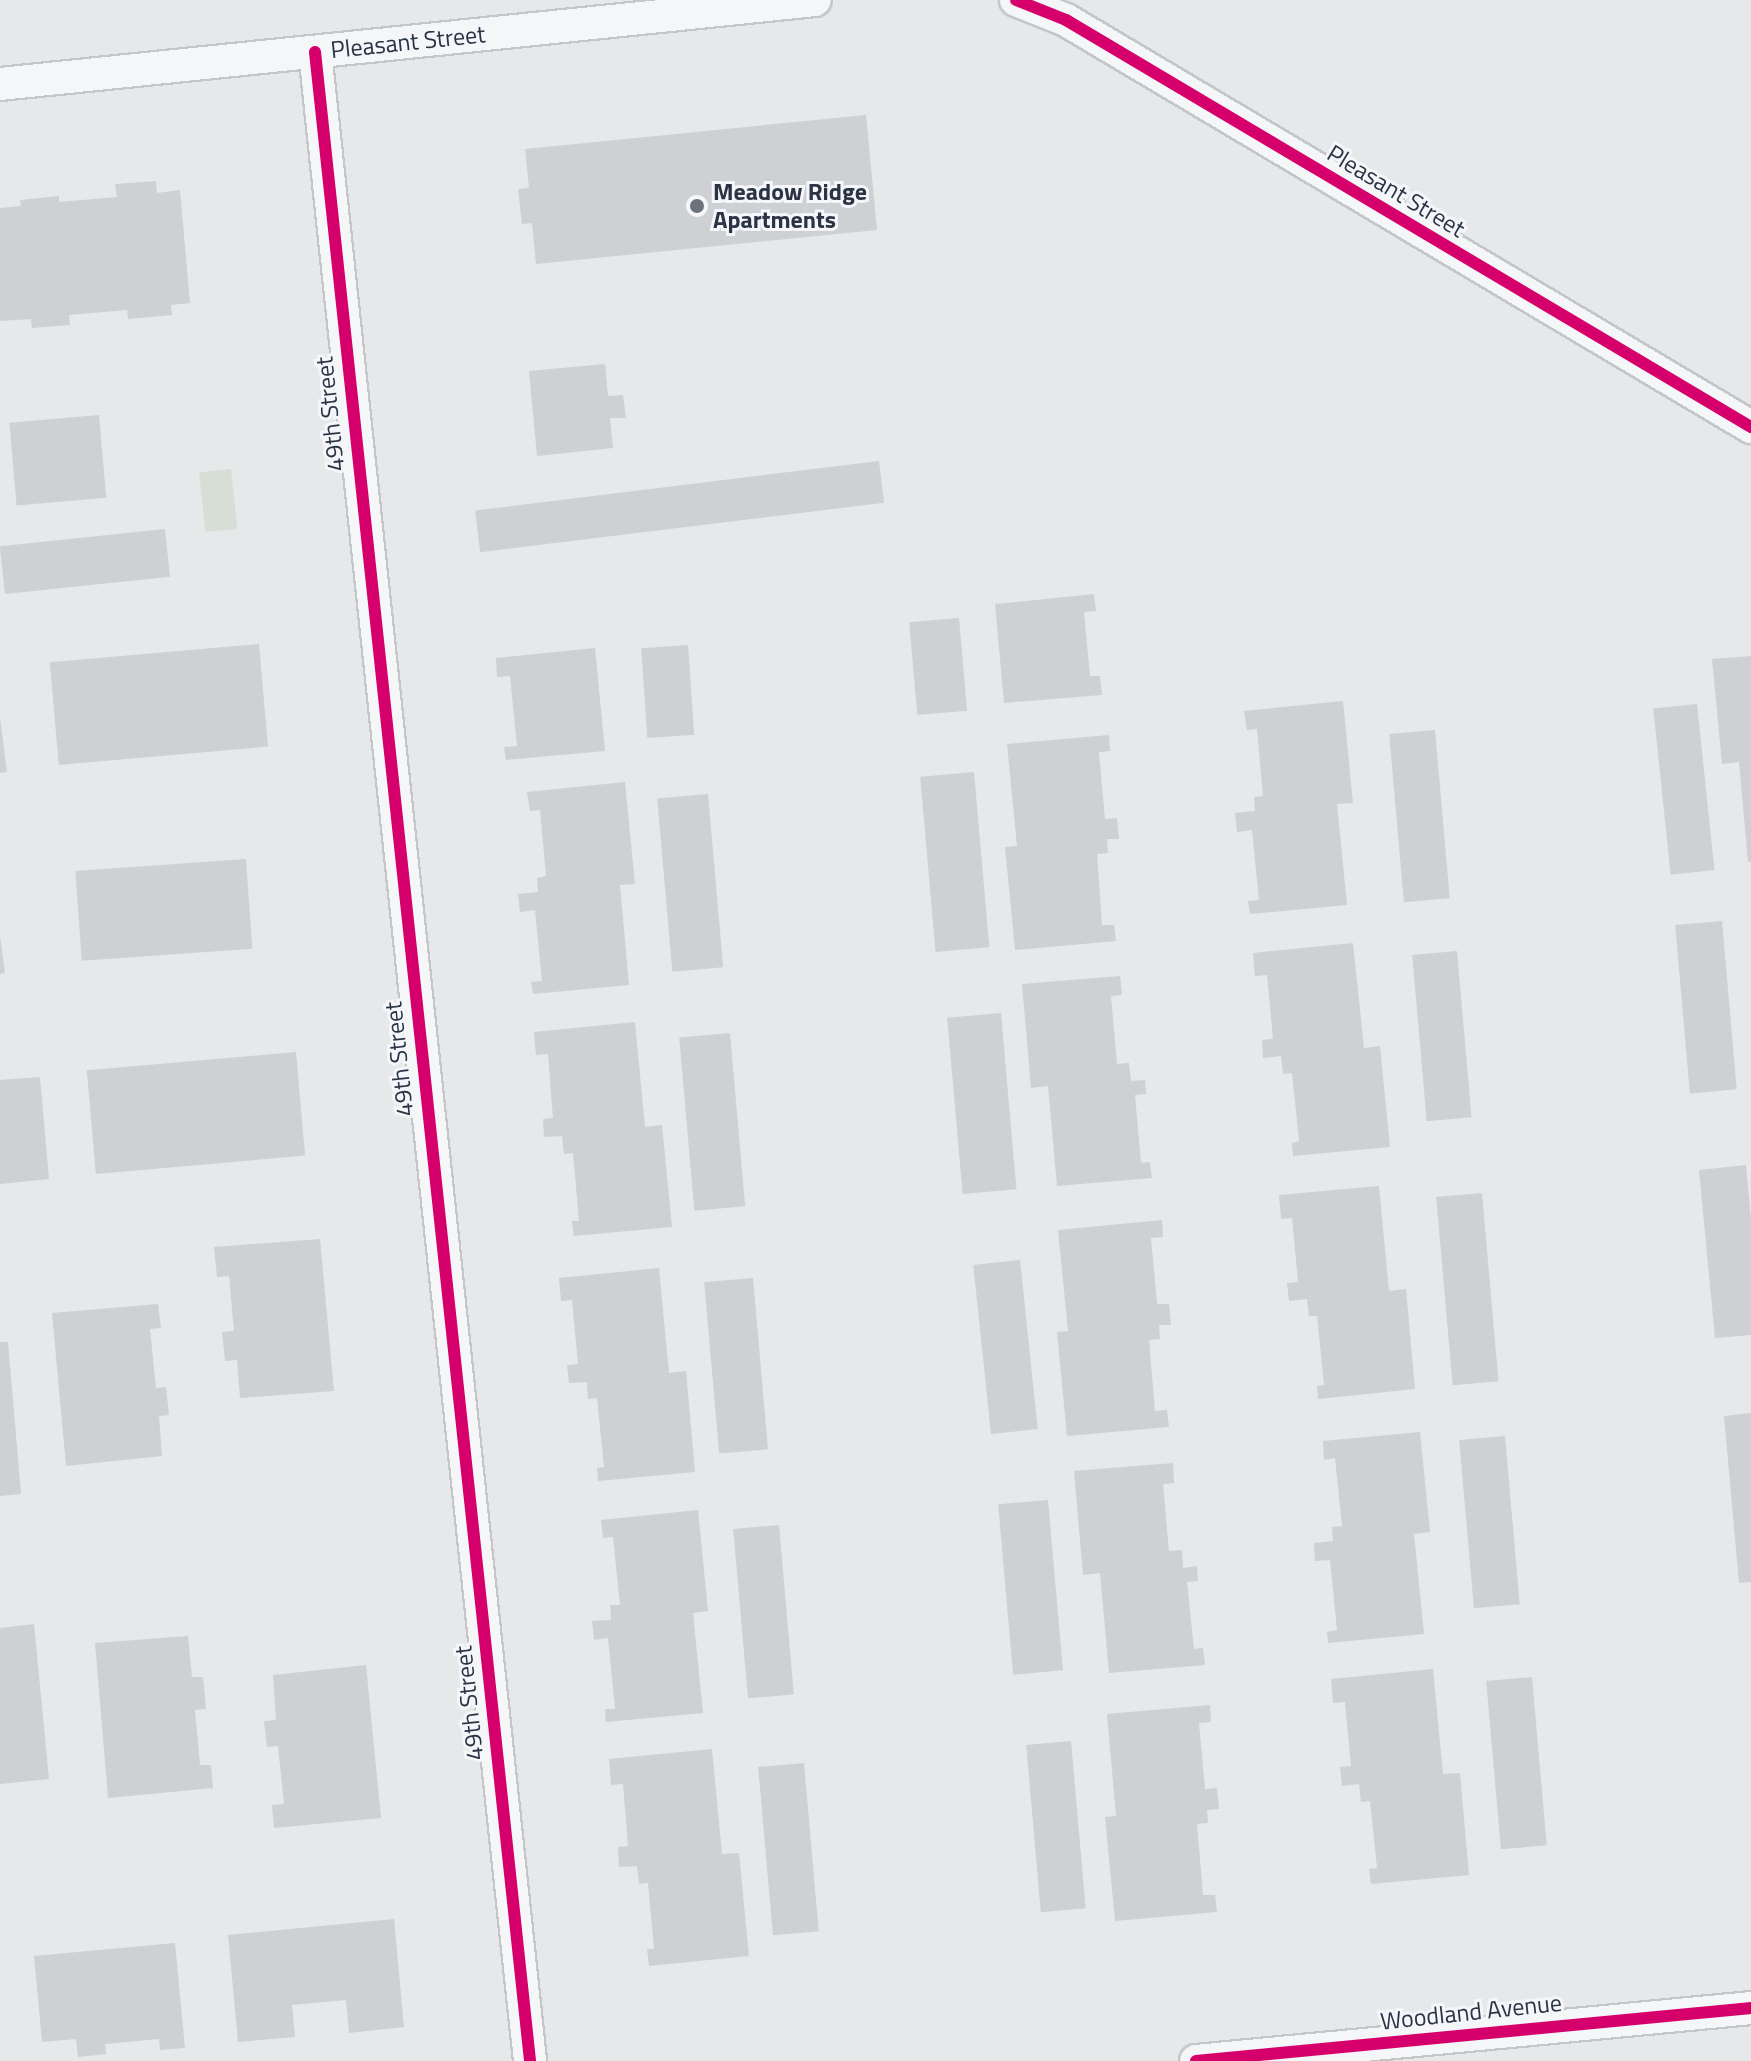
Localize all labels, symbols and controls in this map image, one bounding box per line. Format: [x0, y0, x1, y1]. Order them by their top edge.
street label: Pleasant Street [329, 20, 487, 64]
street label: Pleasant Street [1322, 139, 1470, 243]
place label: Meadow Ridge Apartments [713, 178, 867, 234]
marker: Meadow Ridge Apartments [688, 197, 706, 215]
street label: 49th Street [310, 355, 350, 473]
street label: 49th Street [379, 1000, 419, 1118]
street label: 49th Street [449, 1644, 489, 1762]
street label: Woodland Avenue [1379, 1988, 1563, 2036]

